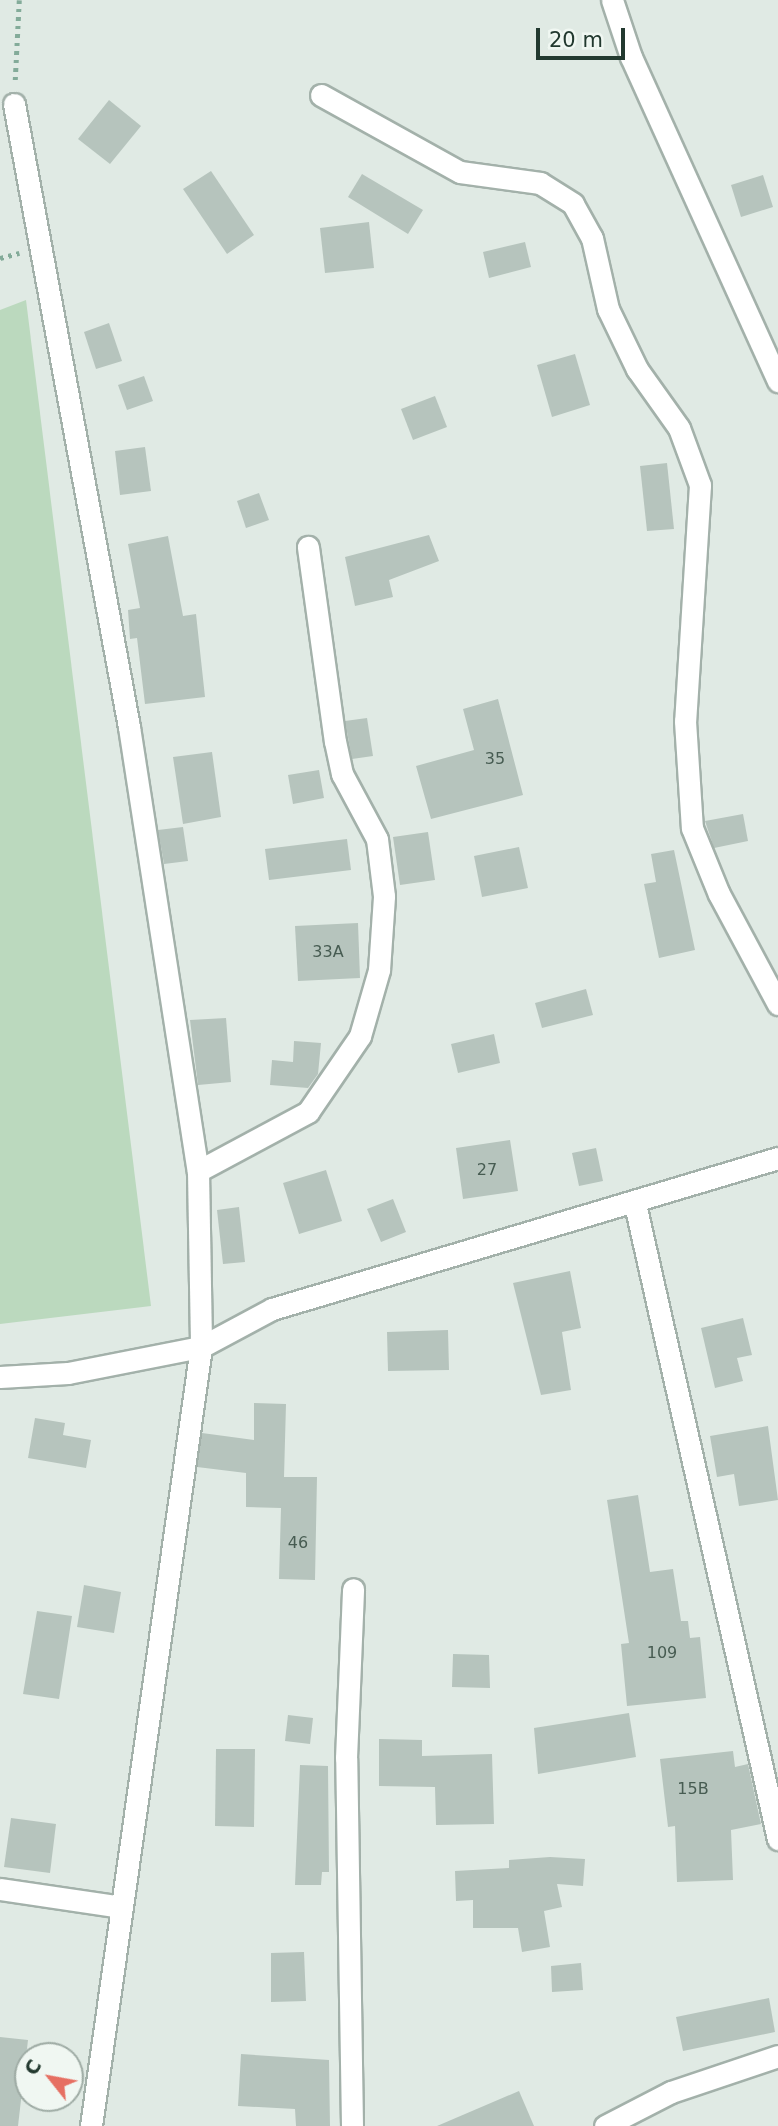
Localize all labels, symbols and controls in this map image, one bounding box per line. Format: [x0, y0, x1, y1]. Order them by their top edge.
scale bar [540, 14, 629, 58]
text: 20 m [549, 28, 603, 52]
house number: 35 [485, 749, 505, 769]
house number: 33А [312, 942, 344, 962]
house number: 27 [477, 1160, 497, 1180]
house number: 46 [288, 1533, 308, 1553]
house number: 109 [647, 1643, 677, 1663]
house number: 15В [677, 1779, 709, 1799]
north arrow [14, 2042, 84, 2112]
text: С [20, 2056, 46, 2079]

